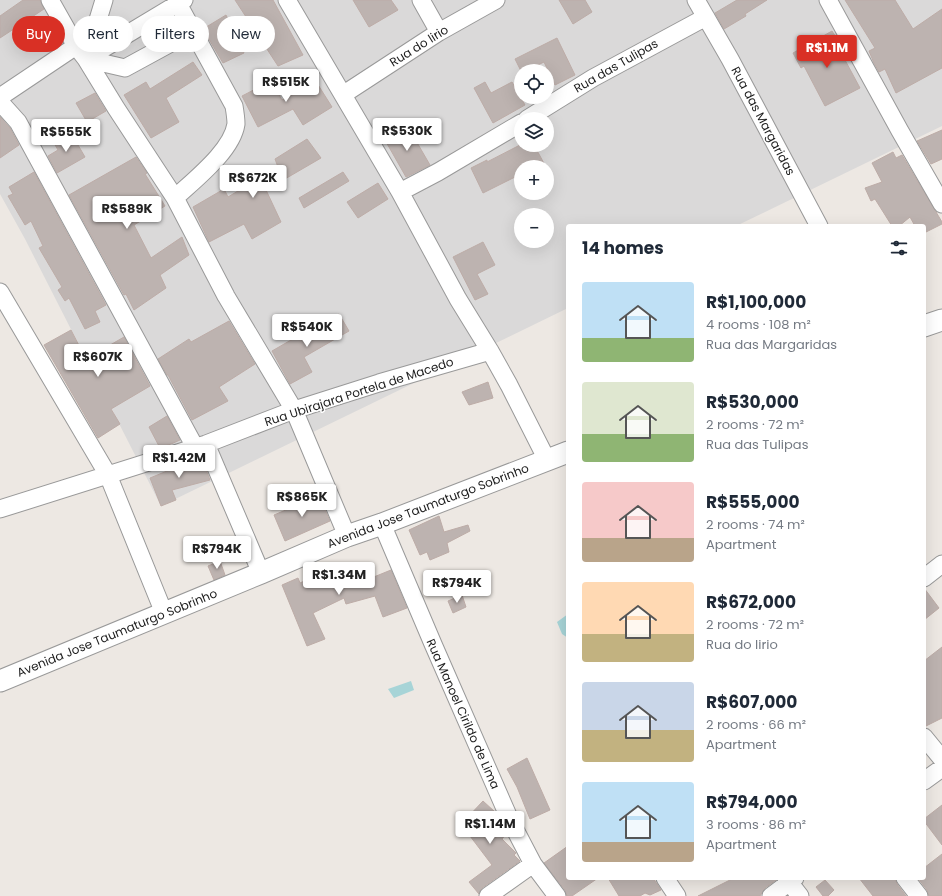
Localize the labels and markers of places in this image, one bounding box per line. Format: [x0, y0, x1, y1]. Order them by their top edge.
pin: R$1.1M [794, 35, 860, 69]
pin: R$515K [253, 69, 319, 103]
pin: R$530K [374, 118, 440, 152]
pin: R$555K [33, 119, 99, 153]
pin: R$672K [220, 165, 286, 199]
pin: R$589K [94, 196, 160, 230]
pin: R$540K [274, 314, 340, 348]
pin: R$607K [65, 344, 131, 378]
pin: R$1.42M [142, 445, 216, 479]
pin: R$865K [269, 484, 335, 518]
pin: R$794K [184, 536, 250, 570]
pin: R$1.34M [302, 562, 376, 596]
pin: R$794K [424, 570, 490, 604]
pin: R$1.14M [453, 811, 527, 845]

